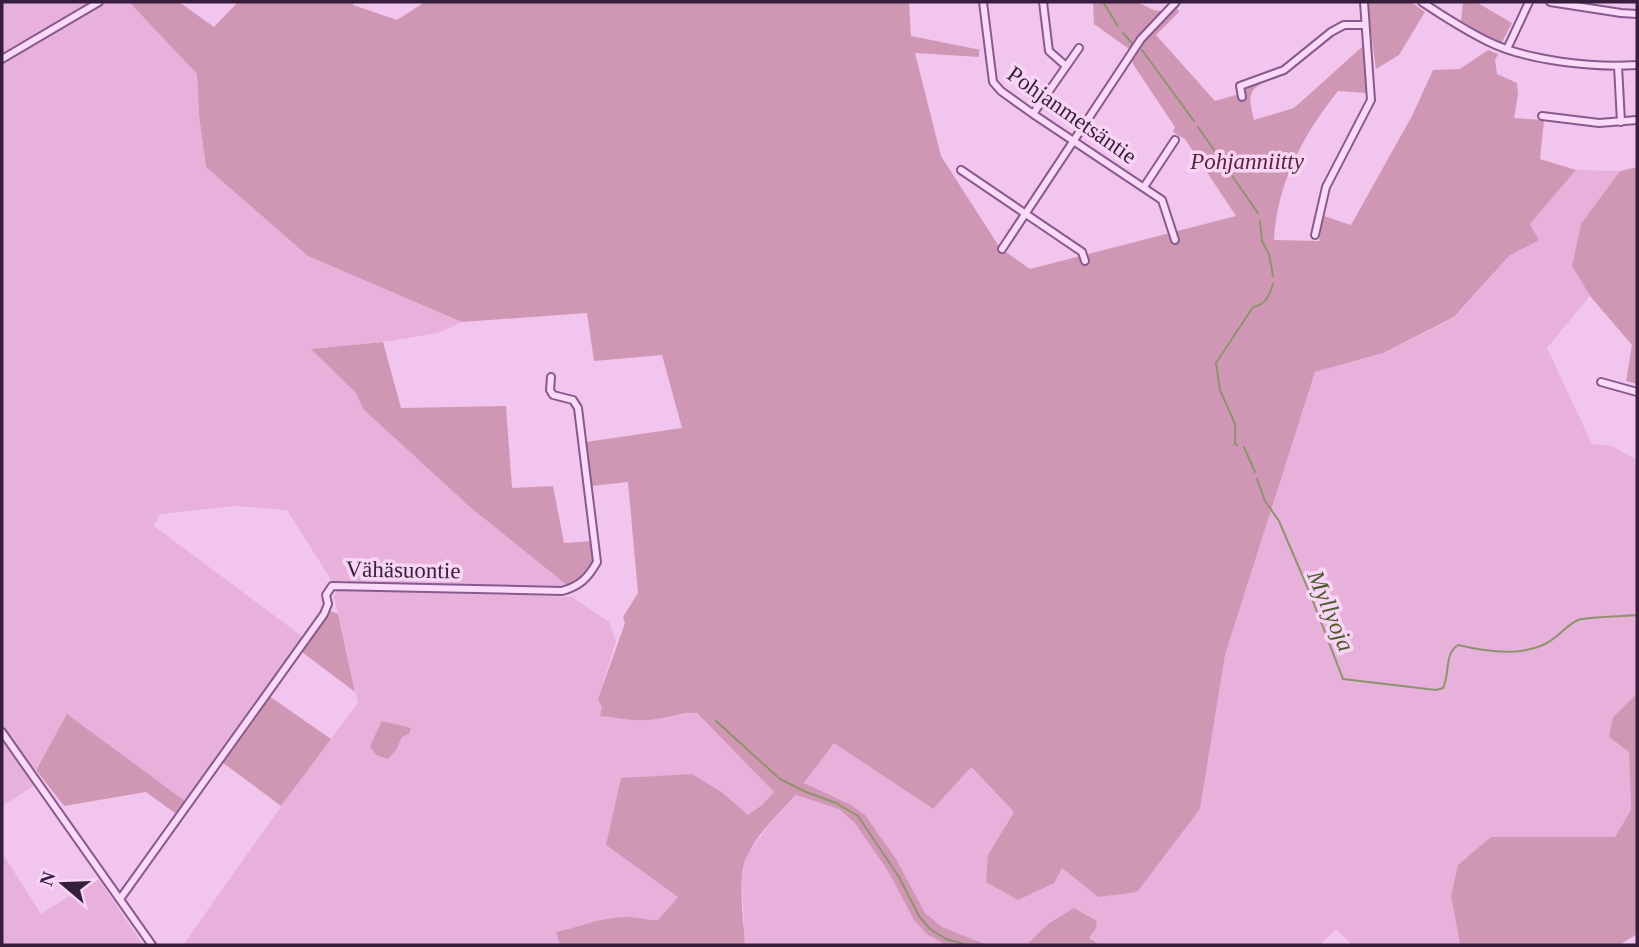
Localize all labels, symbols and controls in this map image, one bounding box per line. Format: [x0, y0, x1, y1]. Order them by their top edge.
street label: Pohjanmetsäntie [1003, 61, 1141, 169]
park label: Pohjanniitty [1189, 149, 1305, 174]
street label: Vähäsuontie [345, 556, 461, 584]
water label: Myllyoja [1302, 566, 1360, 655]
north arrow [28, 849, 98, 919]
text: N [35, 868, 60, 889]

